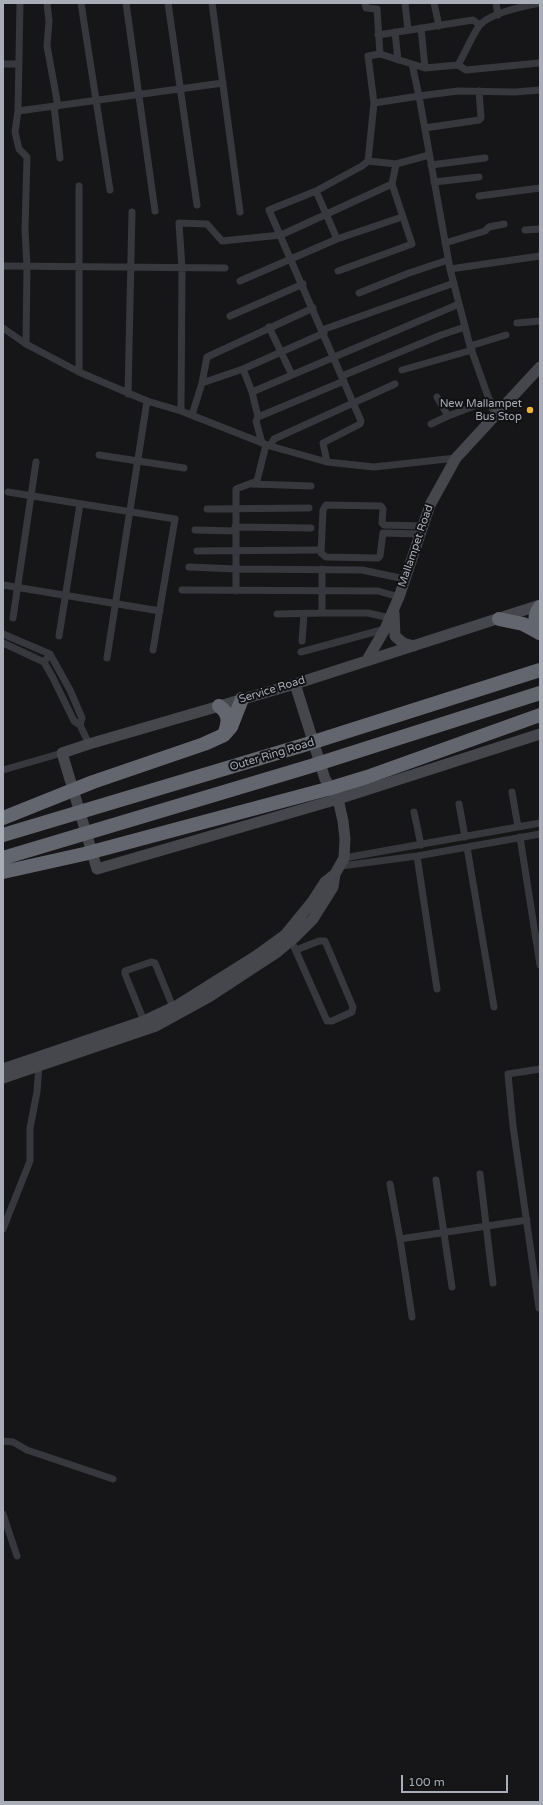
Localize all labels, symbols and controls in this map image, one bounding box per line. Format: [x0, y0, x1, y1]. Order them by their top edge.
place label: New Mallampet Bus Stop [440, 397, 522, 423]
marker: New Mallampet Bus Stop [525, 405, 535, 415]
street label: Mallampet Road [396, 503, 436, 589]
street label: Service Road [237, 674, 307, 706]
street label: Outer Ring Road [228, 736, 316, 774]
scale bar [403, 1767, 510, 1793]
text: 100 m [408, 1775, 445, 1789]

